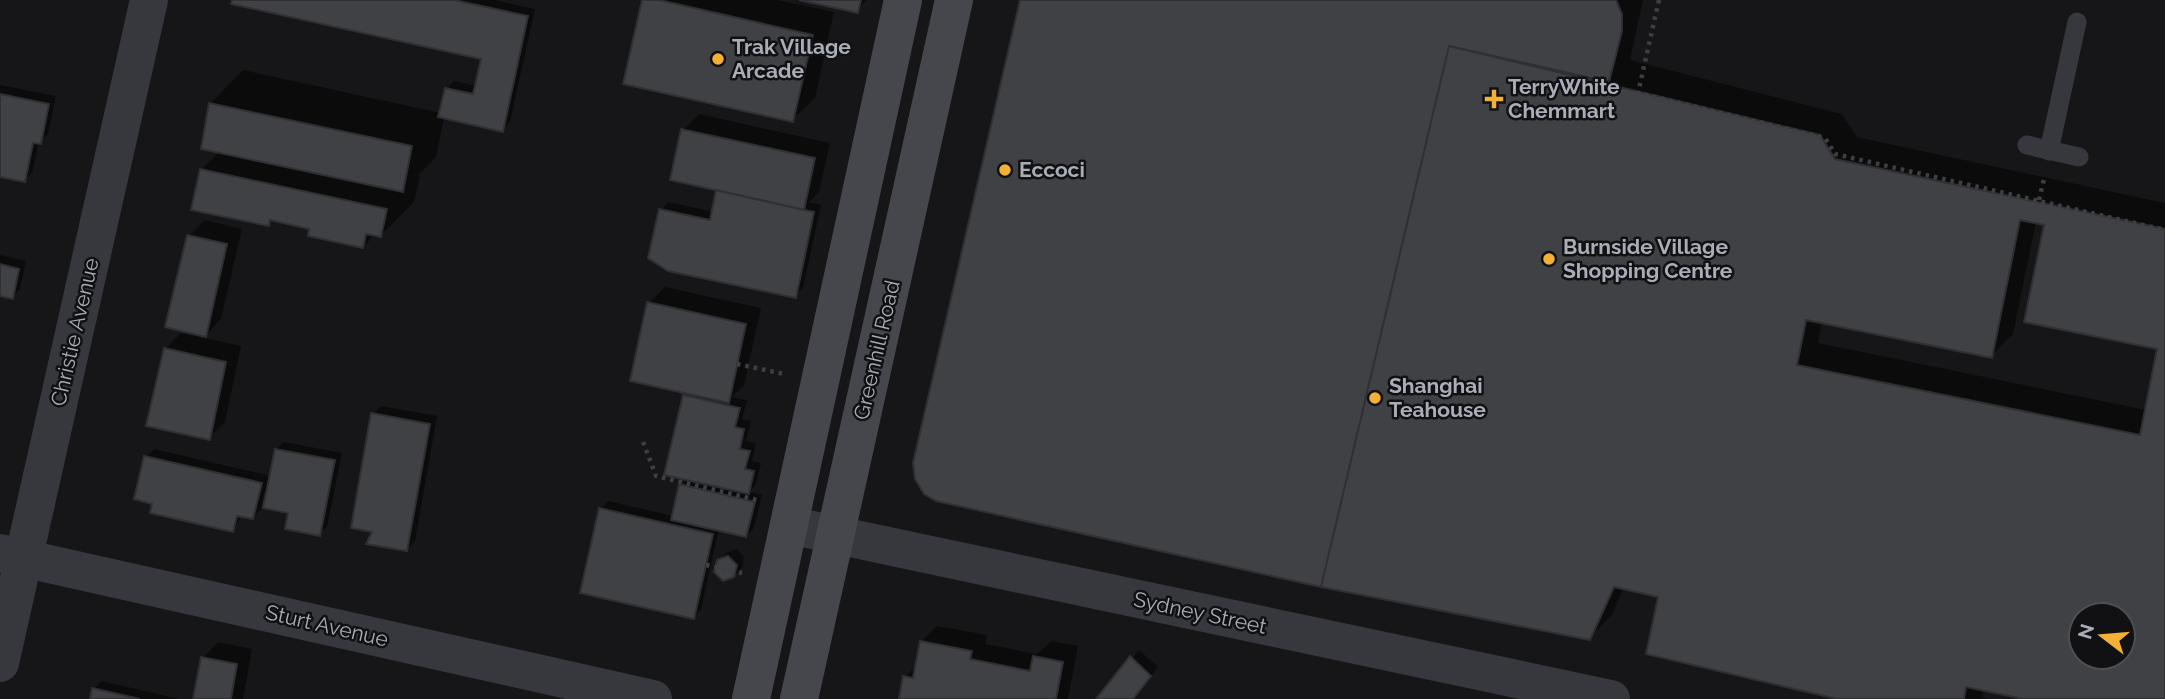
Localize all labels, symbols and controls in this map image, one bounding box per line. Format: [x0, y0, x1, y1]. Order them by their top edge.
place label: Trak Village Arcade [732, 34, 851, 83]
marker: Trak Village Arcade [710, 51, 726, 67]
place label: TerryWhite Chemmart [1508, 74, 1620, 123]
marker: TerryWhite Chemmart [1486, 91, 1502, 107]
place label: Eccoci [1019, 157, 1085, 182]
marker: Eccoci [997, 162, 1013, 178]
place label: Burnside Village Shopping Centre [1563, 234, 1733, 283]
marker: Burnside Village Shopping Centre [1541, 251, 1557, 267]
street label: Christie Avenue [45, 255, 104, 408]
street label: Greenhill Road [848, 278, 905, 422]
place label: Shanghai Teahouse [1389, 373, 1486, 422]
marker: Shanghai Teahouse [1367, 390, 1383, 406]
street label: Sydney Street [1131, 586, 1269, 639]
street label: Sturt Avenue [263, 599, 391, 652]
north arrow [2067, 601, 2137, 671]
text: N [2073, 621, 2098, 641]

